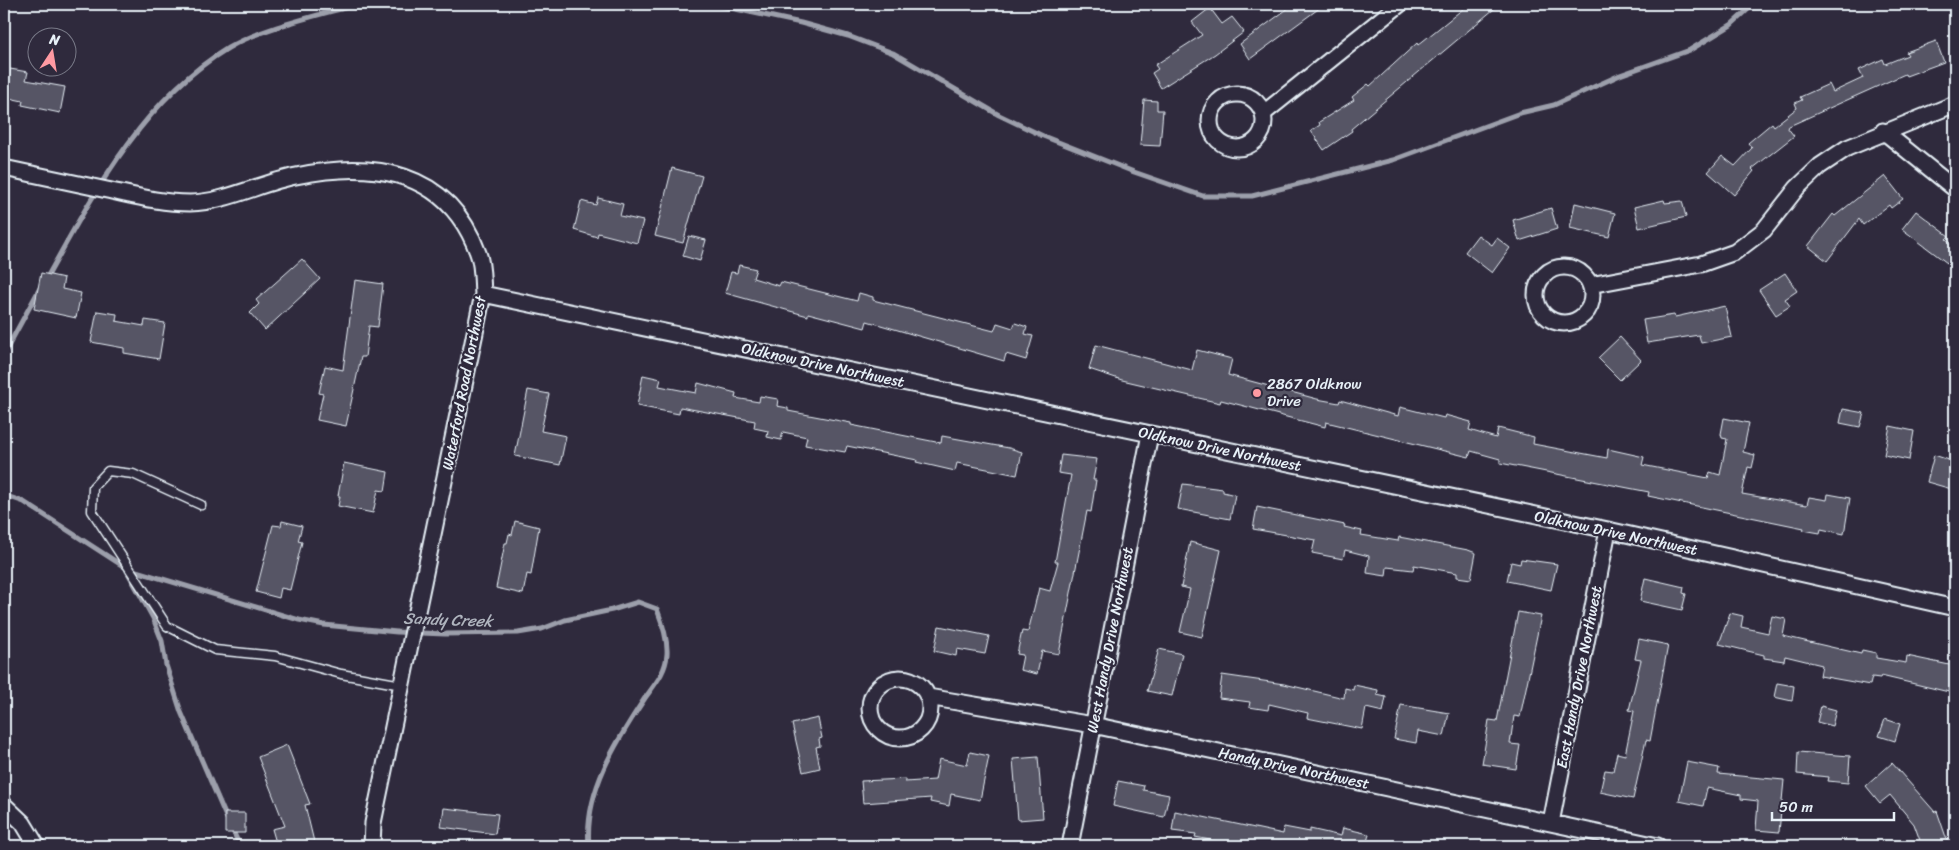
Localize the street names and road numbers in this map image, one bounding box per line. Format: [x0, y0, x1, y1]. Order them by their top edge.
street label: Waterford Road Northwest [434, 293, 494, 472]
street label: Oldknow Drive Northwest [739, 335, 907, 395]
street label: Oldknow Drive Northwest [1136, 419, 1304, 479]
street label: Oldknow Drive Northwest [1532, 503, 1700, 563]
street label: West Handy Drive Northwest [1079, 544, 1141, 735]
street label: East Handy Drive Northwest [1549, 583, 1610, 771]
street label: Handy Drive Northwest [1216, 739, 1372, 797]

